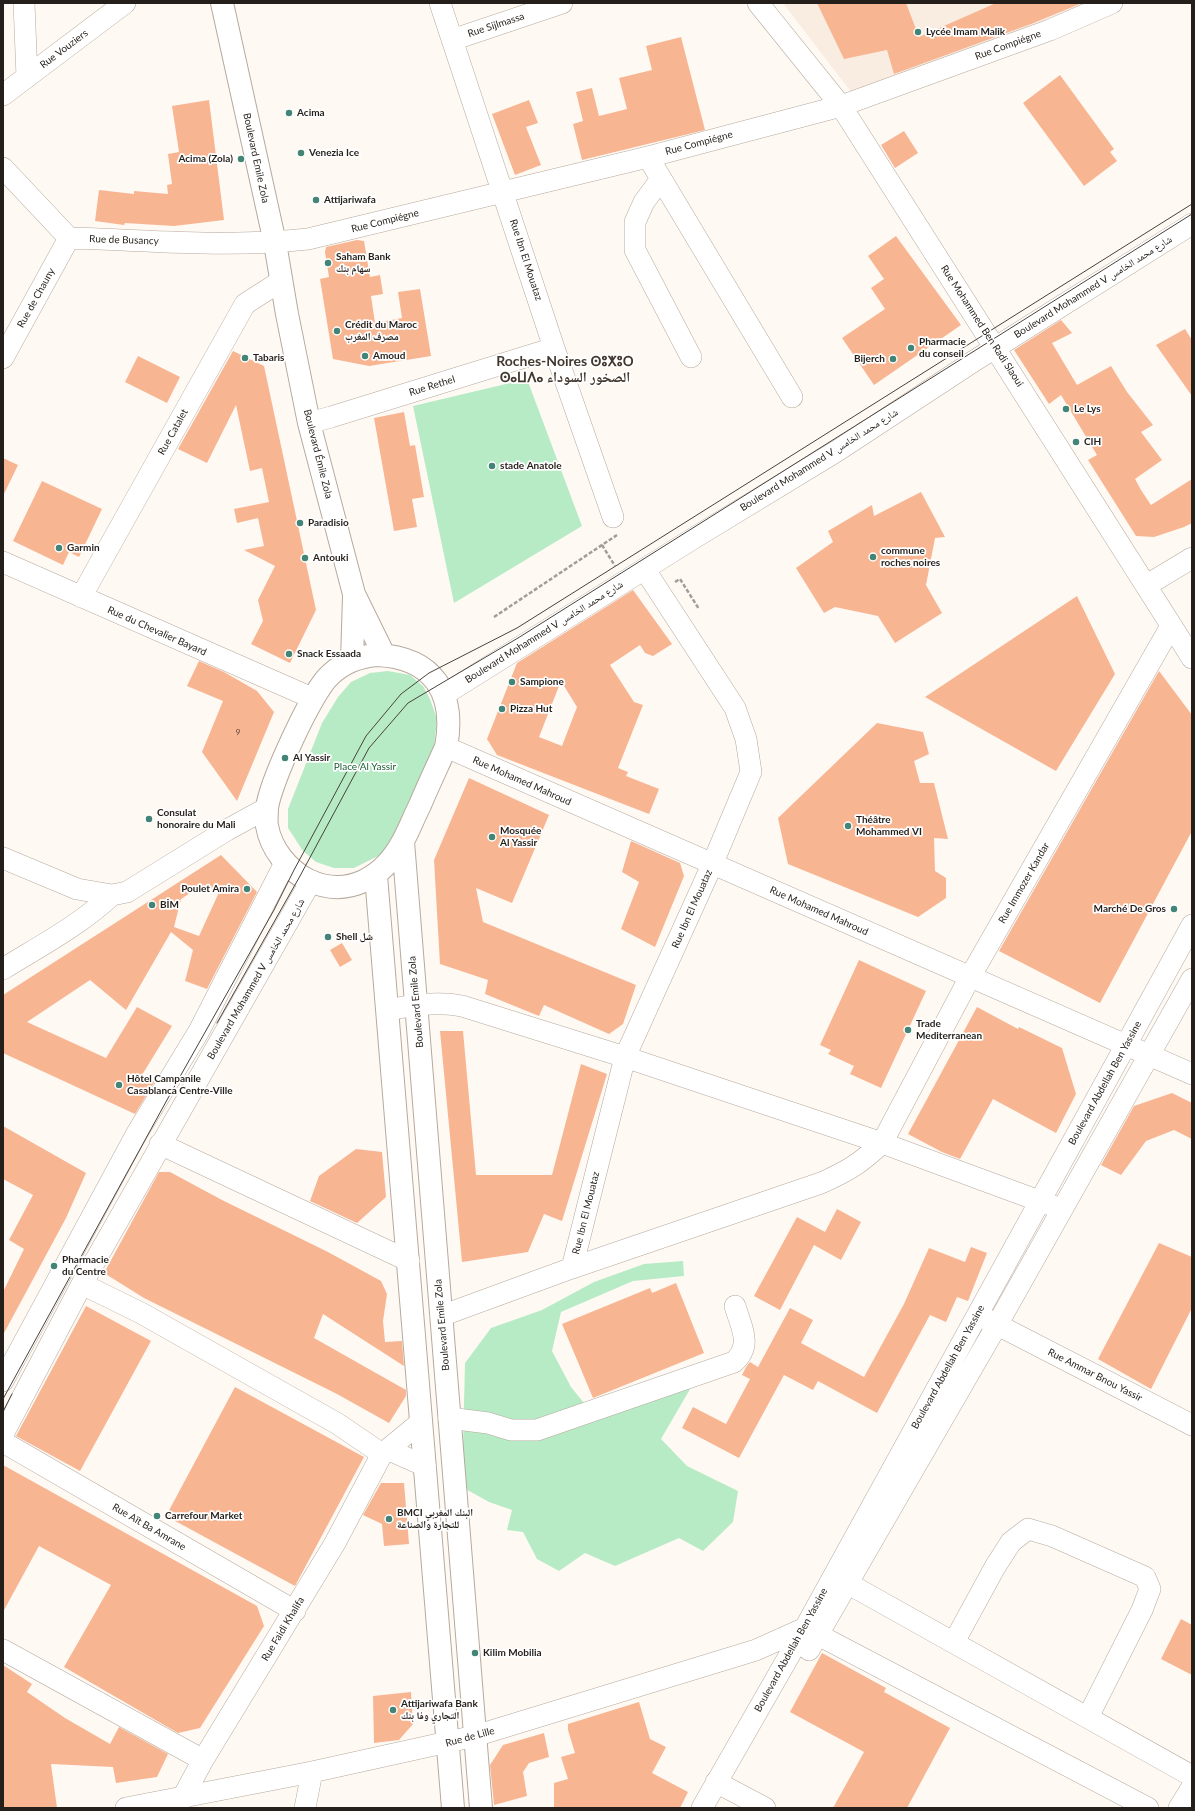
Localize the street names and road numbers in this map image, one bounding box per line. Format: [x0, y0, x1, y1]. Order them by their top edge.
street label: Rue Sijlmassa [466, 10, 526, 40]
street label: Rue Vouziers [38, 27, 90, 71]
street label: Rue Compiégne [973, 28, 1043, 62]
street label: Boulevard Emile Zola [241, 112, 271, 204]
street label: Rue Compiégne [664, 128, 734, 158]
street label: Rue Compiégne [350, 207, 420, 235]
street label: Rue Ibn El Mouataz [507, 218, 545, 302]
street label: Rue de Busancy [89, 233, 159, 247]
street label: Boulevard Mohammed V شارع محمد الخامس [1012, 233, 1174, 341]
street label: Rue Mohammed Ben Radi Slaoui [938, 263, 1026, 389]
street label: Rue de Chauny [15, 266, 57, 330]
street label: Rue Rethel [408, 373, 456, 399]
street label: Boulevard Mohammed V شارع محمد الخامس [738, 406, 900, 514]
street label: Rue Catalet [155, 407, 191, 457]
street label: Boulevard Émile Zola [301, 408, 335, 500]
street label: Boulevard Mohammed V شارع محمد الخامس [463, 578, 625, 686]
street label: Rue du Chevalier Bayard [106, 604, 208, 658]
street label: Rue Mohamed Mahroud [471, 754, 573, 808]
street label: Rue Immozer Kandar [996, 840, 1052, 926]
street label: Rue Ibn El Mouataz [669, 868, 715, 950]
street label: Rue Mohamed Mahroud [768, 884, 870, 938]
street label: Boulevard Mohammed V شارع محمد الخامس [205, 896, 307, 1062]
street label: Boulevard Emile Zola [406, 956, 426, 1048]
street label: Boulevard Abdellah Ben Yassine [1066, 1019, 1144, 1147]
street label: Rue Ibn El Mouataz [570, 1170, 602, 1256]
street label: Boulevard Emile Zola [432, 1279, 452, 1371]
street label: Boulevard Abdellah Ben Yassine [909, 1303, 987, 1431]
street label: Rue Ammar Bnou Yassir [1046, 1346, 1144, 1404]
street label: Rue Aït Ba Amrane [110, 1501, 188, 1553]
street label: Boulevard Abdellah Ben Yassine [752, 1586, 830, 1714]
street label: Rue Faidi Khalifa [259, 1595, 307, 1663]
street label: Rue de Lille [444, 1725, 496, 1749]

